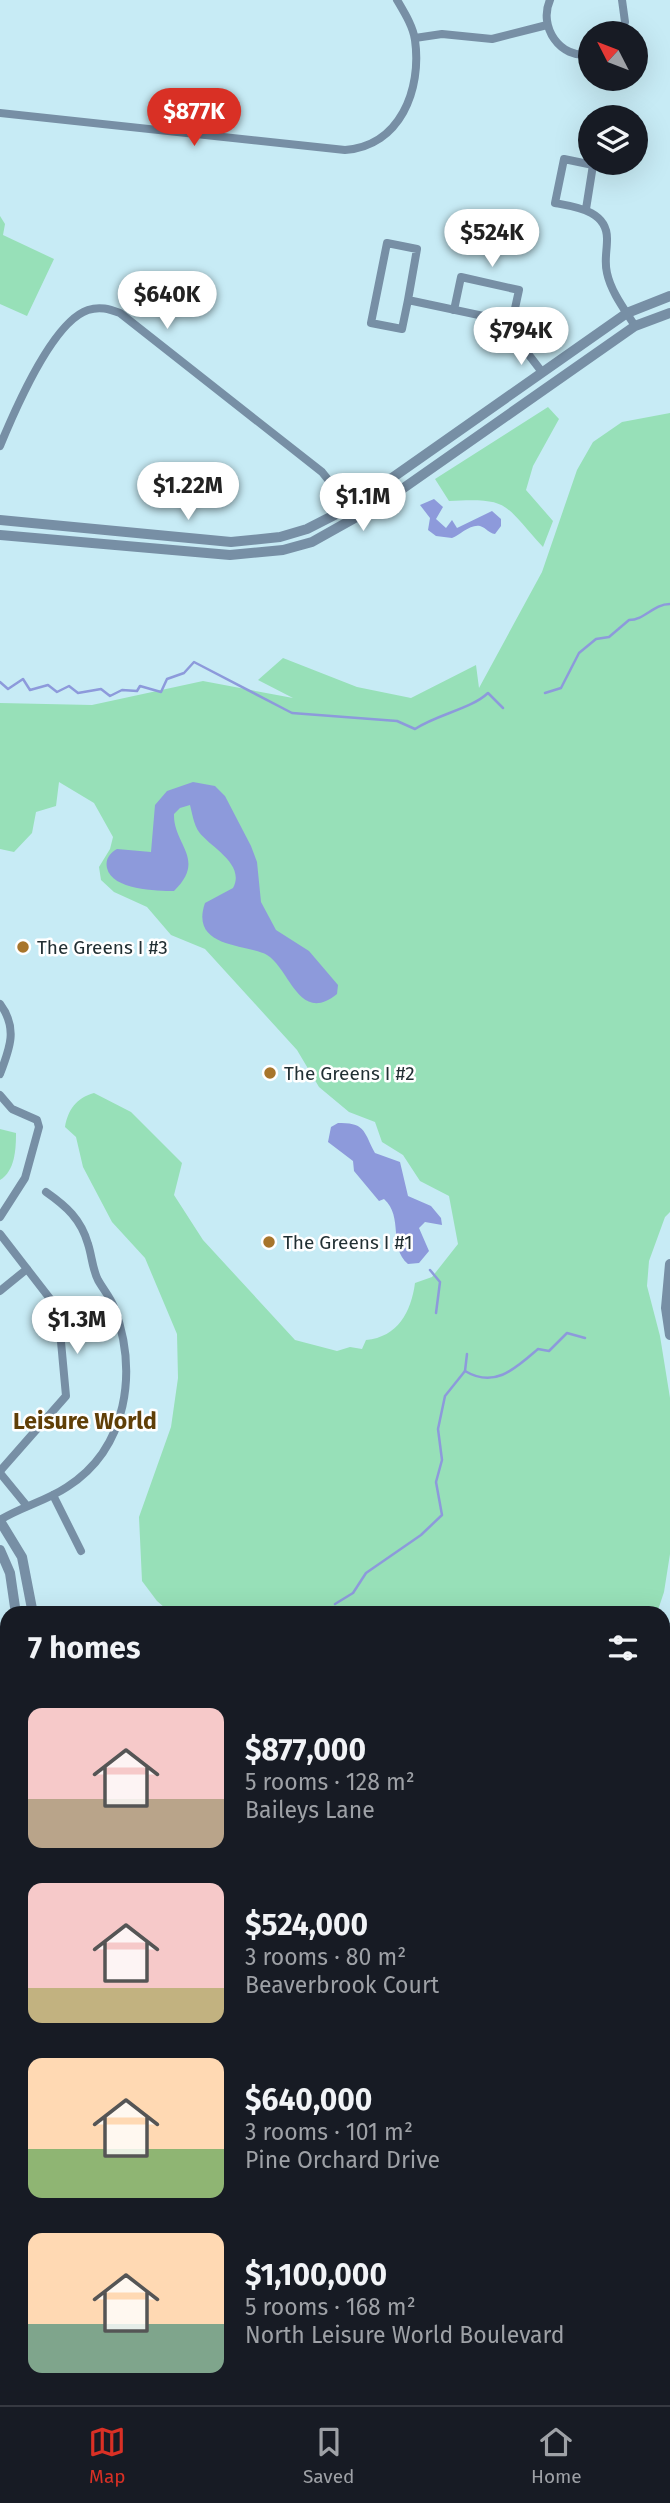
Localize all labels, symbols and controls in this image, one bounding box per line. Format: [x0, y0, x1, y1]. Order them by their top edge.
north arrow [578, 21, 648, 91]
map controls [578, 21, 648, 175]
pin: $877K [145, 88, 243, 148]
text: $877K [163, 97, 225, 125]
button: layers [578, 105, 648, 175]
pin: $524K [443, 210, 541, 269]
text: $524K [460, 218, 524, 246]
pin: $640K [118, 272, 216, 331]
text: $640K [134, 280, 200, 308]
pin: $794K [472, 308, 570, 367]
text: $794K [490, 316, 552, 344]
pin: $1.22M [131, 462, 245, 522]
text: $1.22M [153, 471, 223, 499]
pin: $1.1M [314, 474, 412, 533]
text: $1.1M [336, 482, 390, 510]
place label: The Greens I #3 [37, 936, 168, 959]
marker: The Greens I #3 [15, 939, 31, 955]
place label: The Greens I #2 [284, 1062, 415, 1085]
marker: The Greens I #2 [262, 1065, 278, 1081]
place label: The Greens I #1 [283, 1231, 413, 1254]
marker: The Greens I #1 [261, 1234, 277, 1250]
pin: $1.3M [28, 1296, 126, 1356]
text: $1.3M [48, 1305, 106, 1333]
district label: Leisure World [13, 1407, 157, 1435]
icon: filters [604, 1629, 642, 1667]
text: 7 homes [28, 1630, 140, 1666]
text: $877,000 [245, 1732, 366, 1768]
icon: home [84, 1736, 168, 1820]
text: 5 rooms · 128 m² [245, 1768, 415, 1796]
text: Baileys Lane [245, 1796, 375, 1824]
text: $524,000 [245, 1907, 368, 1943]
icon: home [84, 1911, 168, 1995]
text: 3 rooms · 80 m² [245, 1943, 406, 1971]
text: Beaverbrook Court [245, 1971, 439, 1999]
text: $640,000 [245, 2082, 372, 2118]
icon: home [84, 2086, 168, 2170]
text: 3 rooms · 101 m² [245, 2118, 413, 2146]
text: Pine Orchard Drive [245, 2146, 440, 2174]
text: $1,100,000 [245, 2257, 387, 2293]
icon: home [84, 2261, 168, 2345]
text: 5 rooms · 168 m² [245, 2293, 416, 2321]
text: North Leisure World Boulevard [245, 2321, 565, 2349]
tab: Map [88, 2423, 126, 2488]
tab: Saved [303, 2423, 354, 2488]
tab: Home [531, 2423, 582, 2488]

